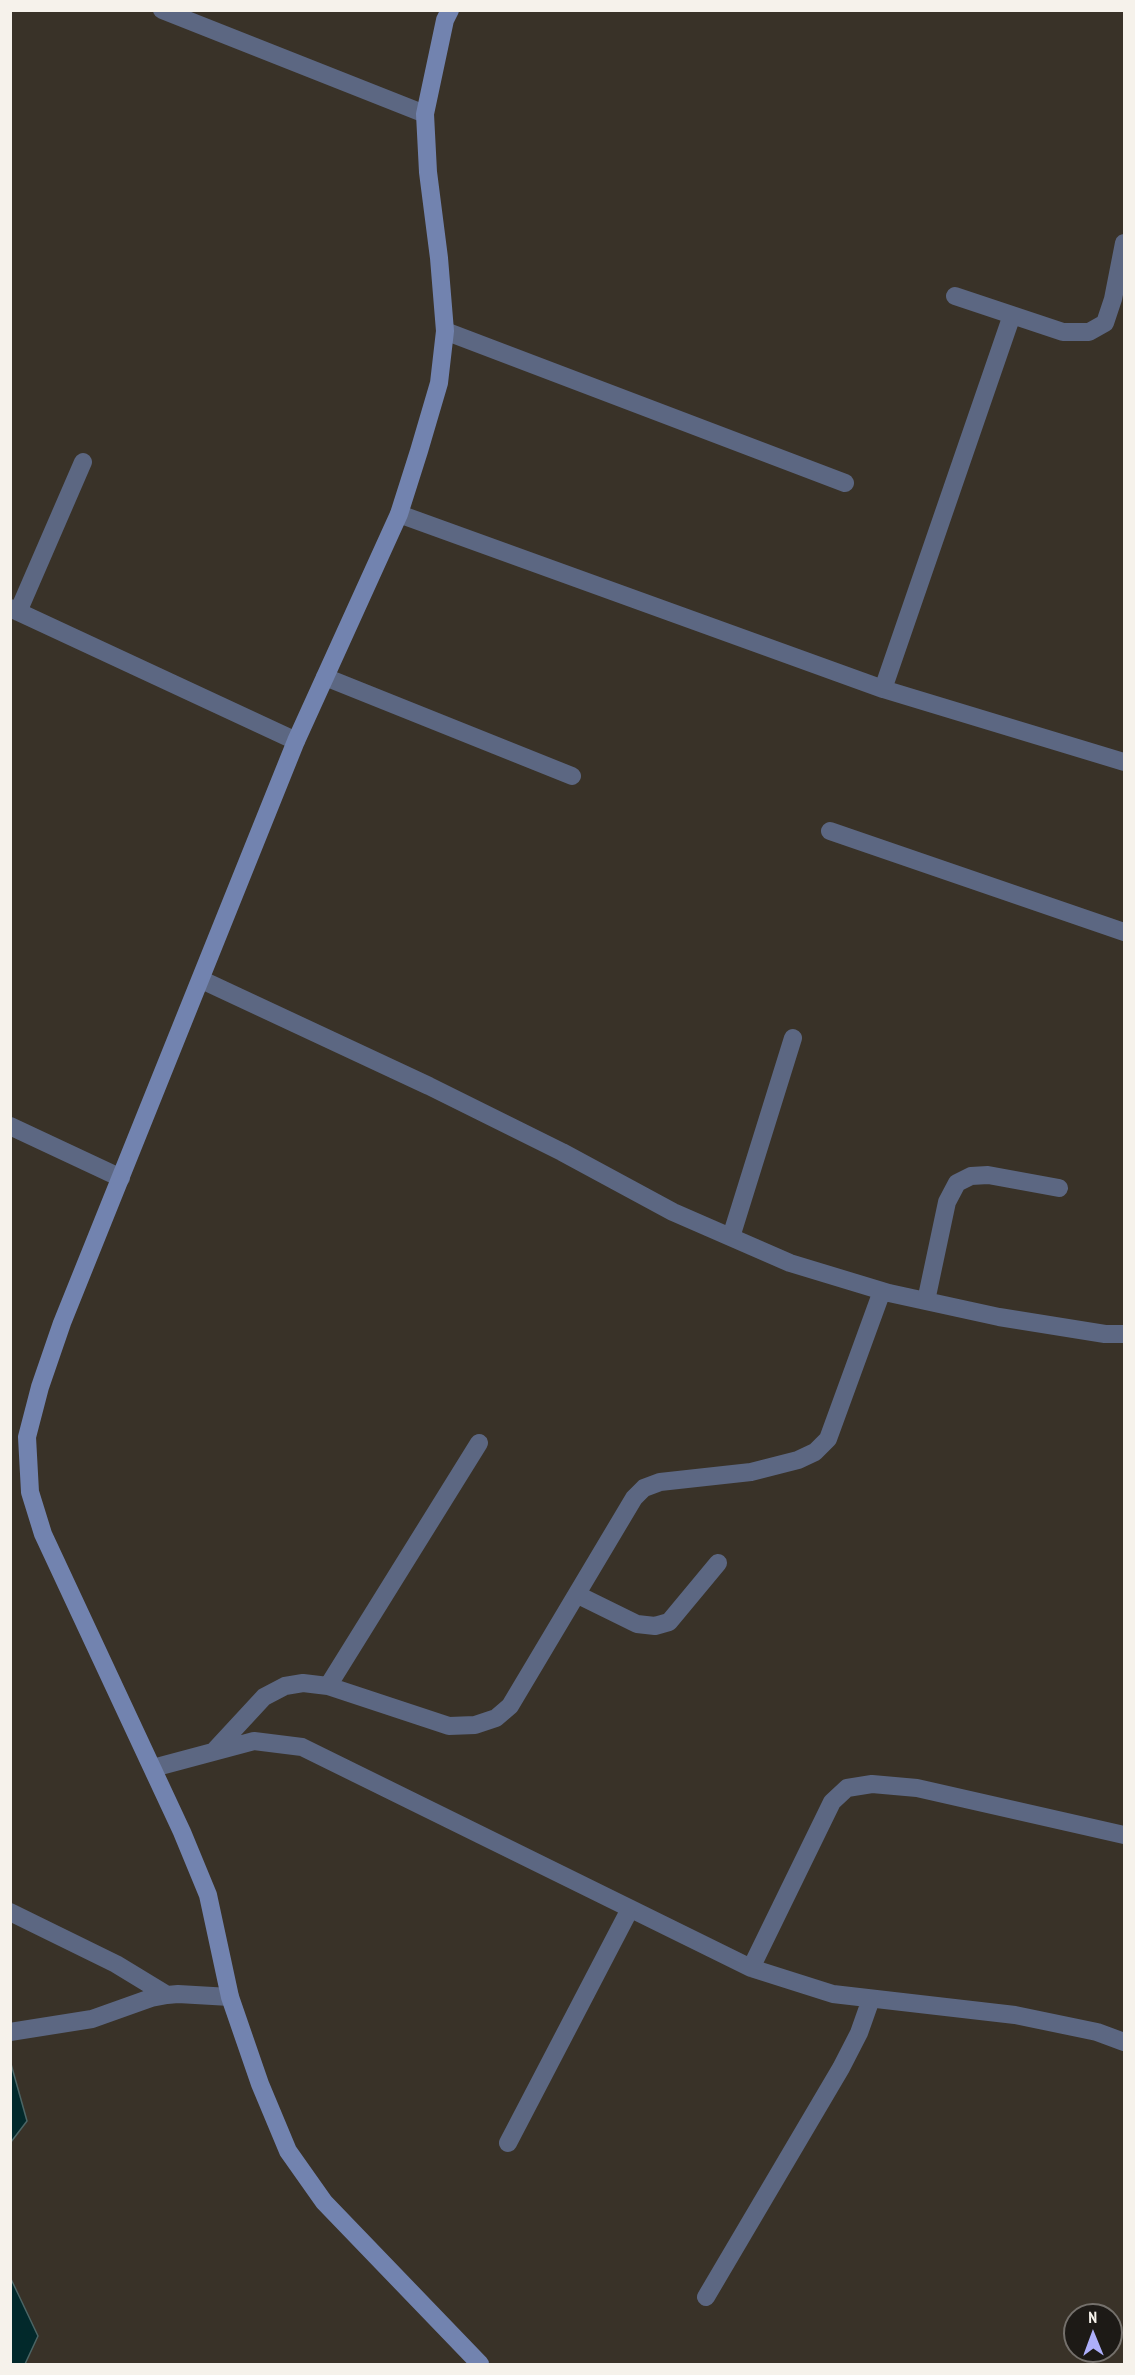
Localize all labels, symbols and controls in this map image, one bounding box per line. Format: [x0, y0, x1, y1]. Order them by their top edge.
north arrow [1063, 2303, 1123, 2363]
text: N [1088, 2307, 1097, 2327]

